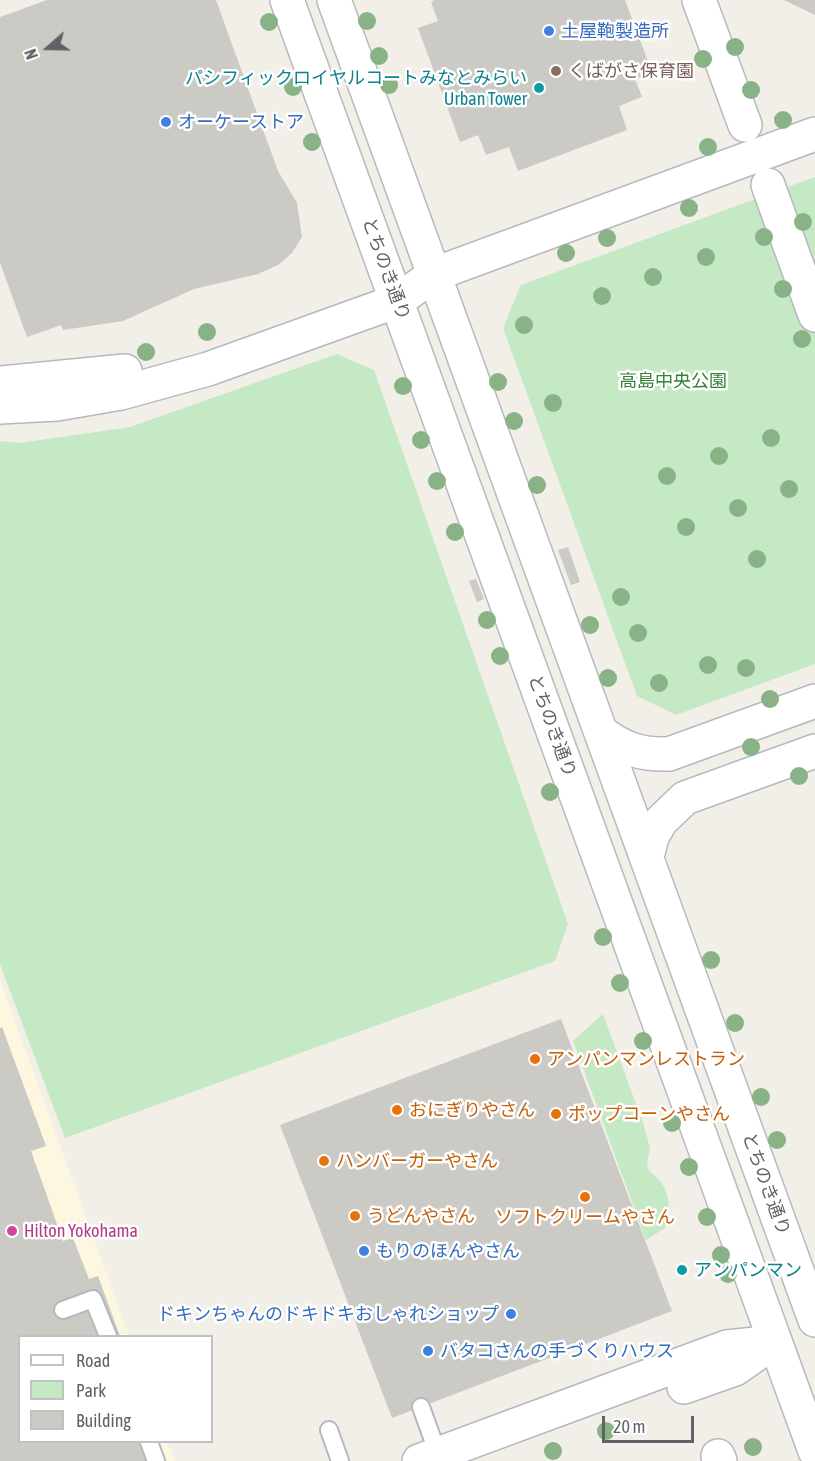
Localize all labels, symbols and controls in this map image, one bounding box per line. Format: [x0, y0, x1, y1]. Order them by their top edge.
north arrow [18, 18, 78, 78]
place label: 土屋鞄製造所 [561, 20, 669, 42]
marker: 土屋鞄製造所 [542, 24, 556, 38]
text: N [21, 47, 41, 62]
place label: くばがさ保育園 [568, 60, 694, 82]
marker: くばがさ保育園 [549, 64, 563, 78]
place label: パシフィックロイヤルコートみなとみらい Urban Tower [185, 67, 527, 110]
marker: パシフィックロイヤルコートみなとみらい Urban Tower [532, 81, 546, 95]
place label: オーケーストア [178, 111, 304, 133]
marker: オーケーストア [159, 115, 173, 129]
street label: とちのき通り [357, 215, 415, 323]
park label: 高島中央公園 [619, 370, 727, 392]
street label: とちのき通り [523, 672, 581, 780]
place label: アンパンマンレストラン [547, 1048, 745, 1070]
marker: アンパンマンレストラン [528, 1052, 542, 1066]
place label: おにぎりやさん [409, 1099, 535, 1121]
marker: おにぎりやさん [390, 1103, 404, 1117]
place label: ポップコーンやさん [568, 1103, 730, 1125]
marker: ポップコーンやさん [549, 1107, 563, 1121]
street label: とちのき通り [737, 1130, 795, 1238]
place label: ハンバーガーやさん [336, 1150, 498, 1172]
marker: ハンバーガーやさん [317, 1154, 331, 1168]
marker: ソフトクリームやさん [578, 1190, 592, 1204]
place label: うどんやさん [367, 1205, 475, 1227]
place label: ソフトクリームやさん [495, 1206, 675, 1228]
marker: うどんやさん [348, 1209, 362, 1223]
place label: Hilton Yokohama [24, 1220, 138, 1242]
marker: Hilton Yokohama [5, 1224, 19, 1238]
place label: もりのほんやさん [376, 1240, 520, 1262]
marker: もりのほんやさん [357, 1244, 371, 1258]
place label: アンパンマン [694, 1259, 802, 1281]
marker: アンパンマン [675, 1263, 689, 1277]
place label: ドキンちゃんのドキドキおしゃれショップ [157, 1303, 499, 1325]
marker: ドキンちゃんのドキドキおしゃれショップ [504, 1307, 518, 1321]
legend [18, 1335, 213, 1443]
place label: バタコさんの手づくりハウス [440, 1340, 674, 1362]
marker: バタコさんの手づくりハウス [421, 1344, 435, 1358]
text: Road [76, 1350, 110, 1371]
text: Park [76, 1380, 106, 1401]
scale bar [605, 1404, 696, 1442]
text: Building [76, 1410, 131, 1431]
text: 20 m [613, 1416, 645, 1437]

